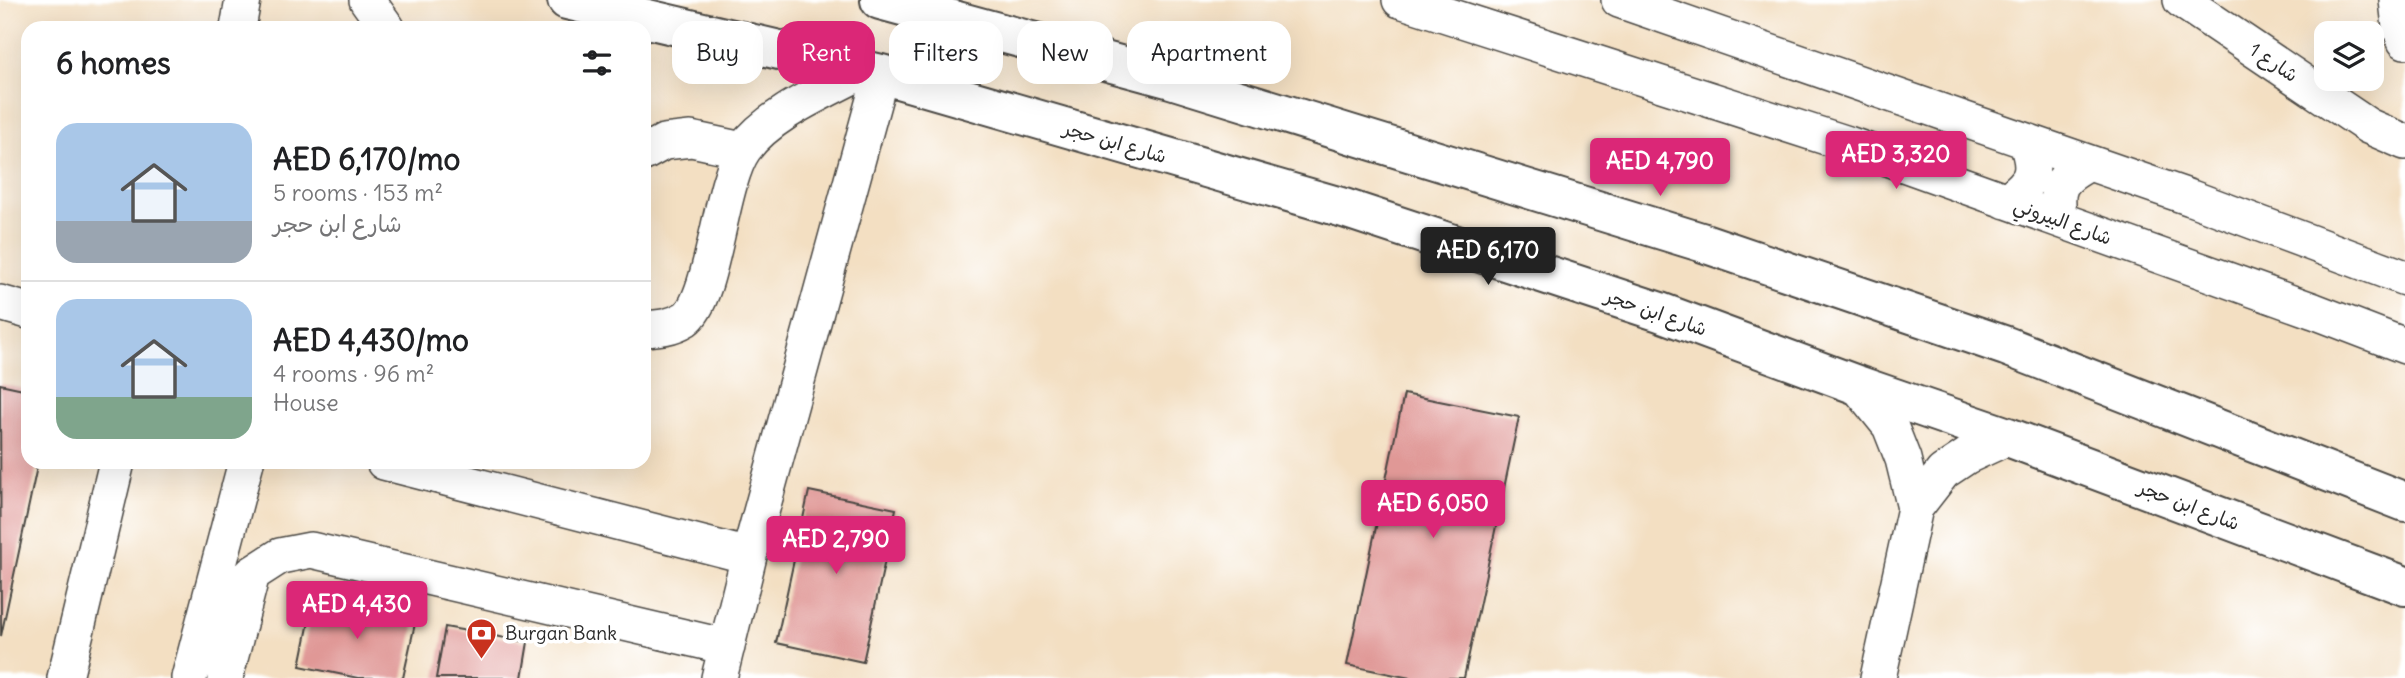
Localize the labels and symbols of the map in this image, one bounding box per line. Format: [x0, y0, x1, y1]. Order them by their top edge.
street label: شارع 1 [2244, 37, 2303, 88]
street label: شارع ابن حجر [1058, 115, 1169, 170]
pin: AED 3,320 [1816, 132, 1976, 191]
pin: AED 4,790 [1580, 138, 1740, 198]
street label: شارع البيروني [2009, 192, 2115, 254]
pin: AED 6,170 [1408, 228, 1568, 287]
street label: شارع ابن حجر [1599, 283, 1710, 343]
street label: شارع ابن حجر [2132, 474, 2243, 537]
pin: AED 6,050 [1353, 480, 1513, 540]
pin: AED 2,790 [756, 516, 916, 576]
pin: AED 4,430 [277, 582, 437, 641]
bank icon: Burgan Bank [465, 616, 499, 660]
place label: Burgan Bank [505, 621, 617, 645]

